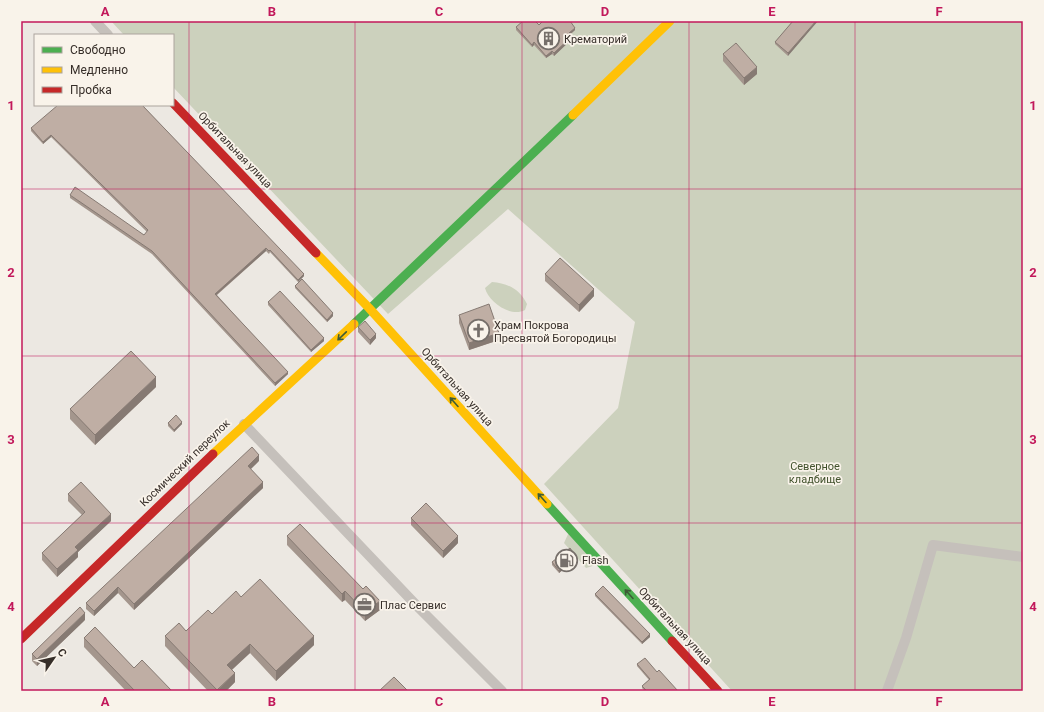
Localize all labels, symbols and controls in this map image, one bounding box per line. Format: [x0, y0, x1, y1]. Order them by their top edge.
text: A [101, 4, 110, 19]
text: B [268, 4, 276, 19]
text: C [435, 4, 444, 19]
text: D [601, 4, 609, 19]
text: E [768, 4, 776, 19]
text: F [935, 4, 943, 19]
building icon: Крематорий [535, 26, 561, 52]
place label: Крематорий [564, 33, 627, 46]
legend [34, 34, 174, 106]
text: Свободно [70, 43, 126, 57]
text: Медленно [70, 63, 128, 77]
text: Пробка [70, 83, 112, 97]
text: 1 [7, 98, 15, 113]
text: 1 [1029, 98, 1037, 113]
street label: Орбитальная улица [195, 109, 275, 191]
text: 2 [7, 265, 15, 280]
text: 2 [1029, 265, 1037, 280]
church icon: Храм Покрова Пресвятой Богородицы [466, 318, 492, 344]
place label: Храм Покрова Пресвятой Богородицы [494, 319, 616, 345]
one-way arrow [337, 331, 347, 340]
street label: Орбитальная улица [418, 345, 496, 429]
one-way arrow [450, 397, 459, 407]
street label: Космический переулок [137, 417, 233, 509]
text: 3 [7, 432, 15, 447]
text: 3 [1029, 432, 1037, 447]
park label: Северное кладбище [789, 460, 841, 486]
one-way arrow [537, 493, 546, 503]
fuel station icon: Flash [553, 547, 579, 573]
place label: Flash [582, 554, 608, 567]
street label: Орбитальная улица [636, 585, 714, 667]
one-way arrow [624, 589, 634, 599]
office icon: Плас Сервис [351, 592, 377, 618]
text: 4 [7, 599, 15, 614]
place label: Плас Сервис [380, 599, 446, 612]
text: 4 [1029, 599, 1037, 614]
north arrow [34, 638, 74, 678]
text: С [54, 646, 69, 659]
text: A [101, 694, 110, 709]
text: B [268, 694, 276, 709]
text: C [435, 694, 444, 709]
text: D [601, 694, 609, 709]
text: E [768, 694, 776, 709]
text: F [935, 694, 943, 709]

